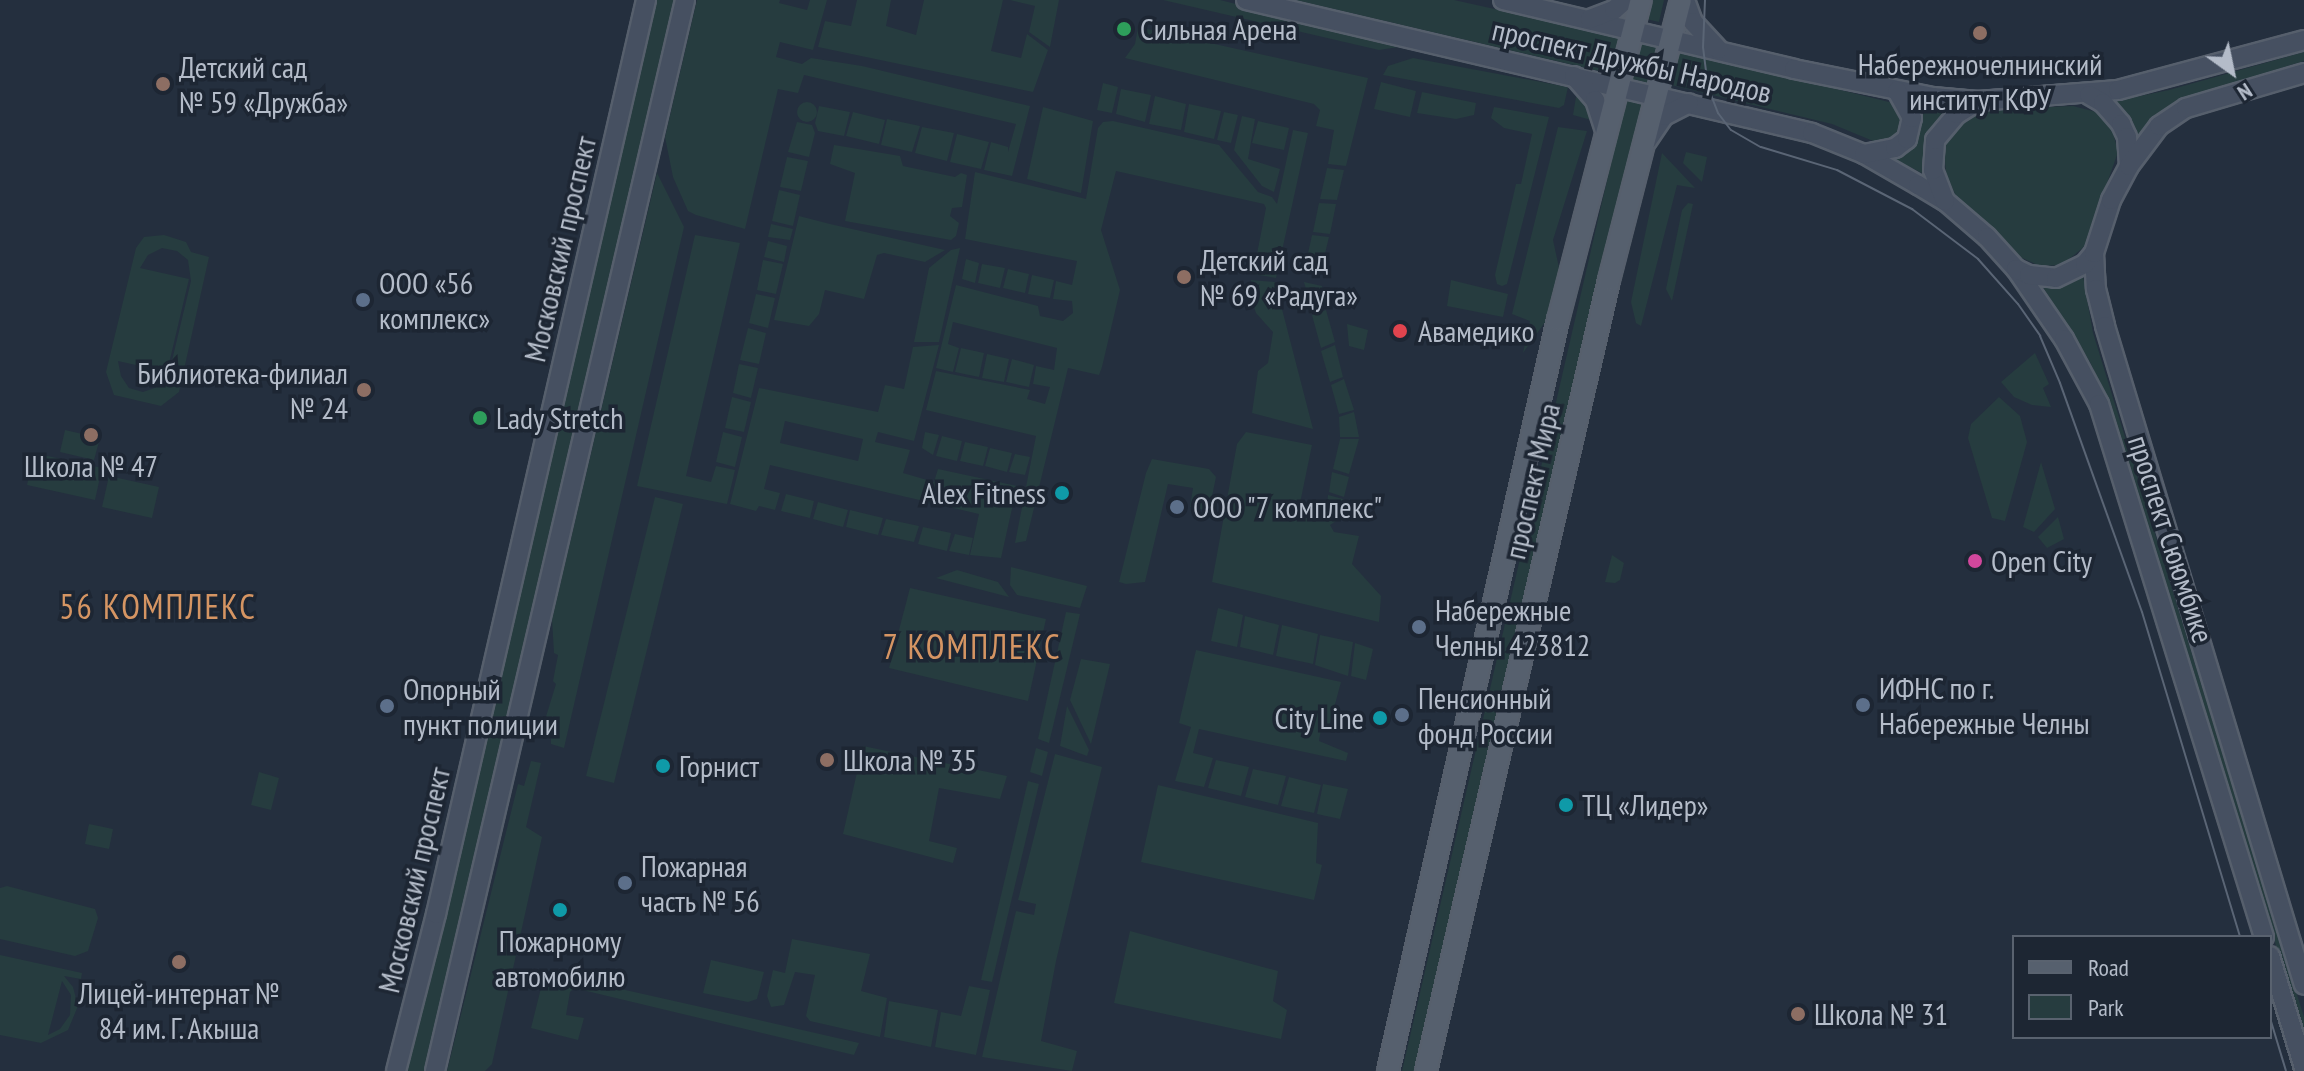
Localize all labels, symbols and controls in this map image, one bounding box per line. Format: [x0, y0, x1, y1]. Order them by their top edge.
place label: Сильная Арена [1140, 11, 1298, 47]
street label: проспект Дружбы Народов [1488, 11, 1776, 111]
marker: Сильная Арена [1115, 20, 1133, 38]
marker: Набережночелнинский институт КФУ [1971, 24, 1989, 42]
north arrow [2192, 32, 2272, 112]
place label: Набережночелнинский институт КФУ [1858, 46, 2102, 116]
place label: Детский сад № 59 «Дружба» [179, 49, 348, 120]
marker: Детский сад № 59 «Дружба» [154, 75, 172, 93]
text: N [2232, 77, 2258, 107]
street label: Московский проспект [517, 133, 603, 365]
place label: Детский сад № 69 «Радуга» [1200, 242, 1358, 312]
place label: ООО «56 комплекс» [379, 265, 490, 336]
marker: Детский сад № 69 «Радуга» [1175, 268, 1193, 286]
marker: ООО «56 комплекс» [354, 291, 372, 309]
place label: Авамедико [1418, 313, 1535, 349]
marker: Авамедико [1389, 320, 1411, 342]
place label: Библиотека-филиал № 24 [137, 355, 348, 426]
marker: Библиотека-филиал № 24 [355, 381, 373, 399]
street label: проспект Мира [1496, 399, 1568, 563]
place label: Lady Stretch [496, 400, 624, 436]
marker: Lady Stretch [471, 409, 489, 427]
marker: Школа № 47 [82, 426, 100, 444]
street label: проспект Сююмбике [2120, 430, 2222, 648]
place label: Школа № 47 [24, 448, 158, 484]
place label: Alex Fitness [921, 475, 1046, 511]
marker: Alex Fitness [1053, 484, 1071, 502]
place label: ООО "7 комплекс" [1193, 489, 1385, 525]
marker: ООО "7 комплекс" [1168, 498, 1186, 516]
place label: Open City [1991, 543, 2092, 579]
marker: Open City [1966, 552, 1984, 570]
district label: 56 КОМПЛЕКС [59, 587, 257, 627]
place label: Набережные Челны 423812 [1435, 592, 1590, 662]
marker: Набережные Челны 423812 [1410, 618, 1428, 636]
district label: 7 КОМПЛЕКС [882, 627, 1062, 667]
place label: ИФНС по г. Набережные Челны [1879, 670, 2090, 740]
place label: Опорный пункт полиции [403, 671, 559, 742]
place label: Пенсионный фонд России [1418, 680, 1553, 750]
marker: ИФНС по г. Набережные Челны [1854, 696, 1872, 714]
marker: Опорный пункт полиции [378, 697, 396, 715]
place label: City Line [1274, 700, 1364, 736]
marker: Пенсионный фонд России [1393, 706, 1411, 724]
marker: City Line [1371, 709, 1389, 727]
place label: Школа № 35 [843, 742, 977, 778]
place label: Горнист [679, 748, 759, 784]
marker: Школа № 35 [818, 751, 836, 769]
marker: Горнист [654, 757, 672, 775]
street label: Московский проспект [371, 764, 457, 996]
place label: ТЦ «Лидер» [1582, 787, 1708, 823]
marker: ТЦ «Лидер» [1557, 796, 1575, 814]
place label: Пожарная часть № 56 [641, 848, 761, 918]
marker: Пожарная часть № 56 [616, 874, 634, 892]
marker: Пожарному автомобилю [551, 901, 569, 919]
place label: Пожарному автомобилю [495, 923, 625, 994]
legend [2012, 935, 2272, 1039]
text: Road [2088, 952, 2129, 983]
marker: Лицей-интернат № 84 им. Г. Акыша [170, 953, 188, 971]
place label: Лицей-интернат № 84 им. Г. Акыша [78, 975, 280, 1046]
text: Park [2088, 992, 2124, 1023]
place label: Школа № 31 [1814, 996, 1948, 1032]
marker: Школа № 31 [1789, 1005, 1807, 1023]

